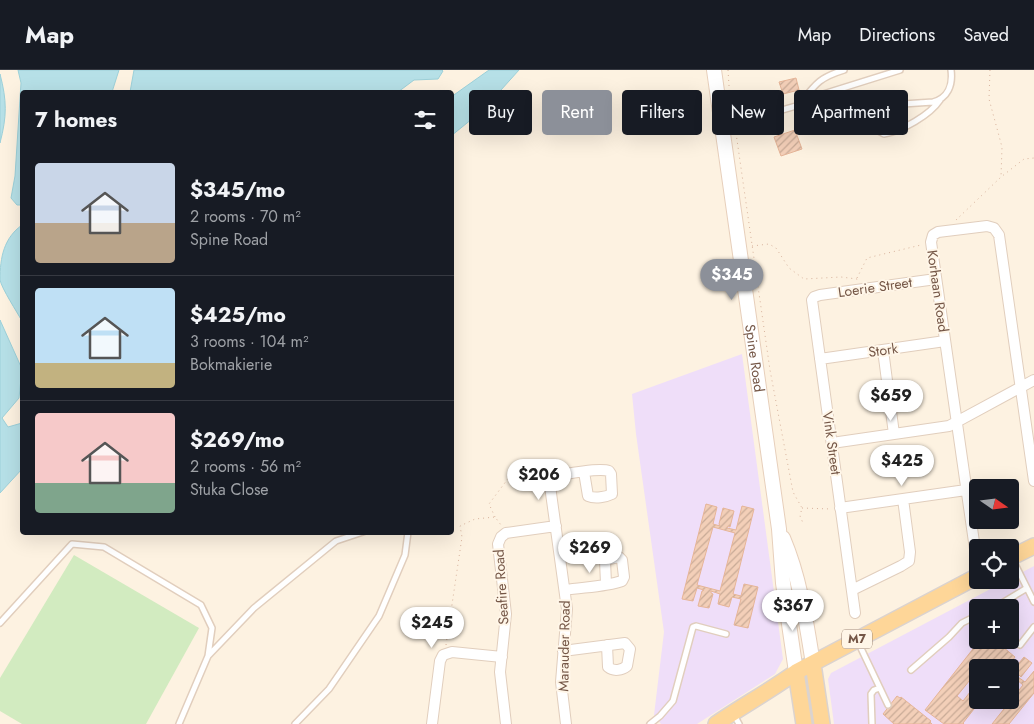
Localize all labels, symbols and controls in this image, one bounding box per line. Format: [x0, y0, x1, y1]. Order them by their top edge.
text: Map [25, 17, 74, 52]
text: Map [798, 22, 831, 48]
text: Directions [859, 22, 935, 48]
text: Saved [963, 22, 1009, 48]
chip: Buy [469, 90, 532, 135]
chip: Rent [542, 90, 612, 135]
chip: Filters [622, 90, 702, 135]
chip: New [712, 90, 784, 135]
chip: Apartment [794, 90, 908, 135]
text: 7 homes [35, 105, 117, 135]
icon: filters [411, 106, 439, 134]
text: $345/mo [190, 175, 285, 205]
icon: home [75, 183, 135, 243]
text: 2 rooms · 70 m² [190, 205, 301, 228]
text: Spine Road [190, 228, 268, 251]
street label: Korhaan Road [922, 249, 954, 333]
pin: $345 [702, 258, 762, 301]
text: $345 [711, 263, 753, 286]
street label: Loerie Street [837, 272, 914, 302]
text: $425/mo [190, 300, 286, 330]
icon: home [75, 308, 135, 368]
street label: Spine Road [740, 323, 769, 393]
text: 3 rooms · 104 m² [190, 330, 309, 353]
street label: Stork [867, 338, 900, 362]
text: Bokmakierie [190, 353, 272, 376]
pin: $659 [861, 380, 921, 422]
text: $659 [870, 384, 912, 407]
street label: Vink Street [818, 410, 846, 477]
text: $269/mo [190, 425, 284, 455]
icon: home [75, 433, 135, 493]
pin: $425 [872, 444, 932, 487]
text: $425 [881, 449, 923, 472]
text: 2 rooms · 56 m² [190, 455, 301, 478]
pin: $206 [509, 458, 569, 501]
text: $206 [518, 463, 560, 486]
text: Stuka Close [190, 478, 269, 501]
north arrow [969, 479, 1019, 529]
map controls [969, 479, 1019, 709]
pin: $269 [560, 532, 620, 574]
text: $269 [569, 536, 611, 559]
button: locate [969, 539, 1019, 589]
street label: Seafire Road [488, 549, 514, 625]
pin: $367 [763, 590, 823, 632]
text: $367 [773, 594, 813, 617]
button: + [969, 599, 1019, 649]
street label: Marauder Road [553, 600, 575, 692]
pin: $245 [402, 606, 462, 649]
text: $245 [411, 611, 453, 634]
road number: M7 [842, 630, 872, 648]
button: − [969, 659, 1019, 709]

